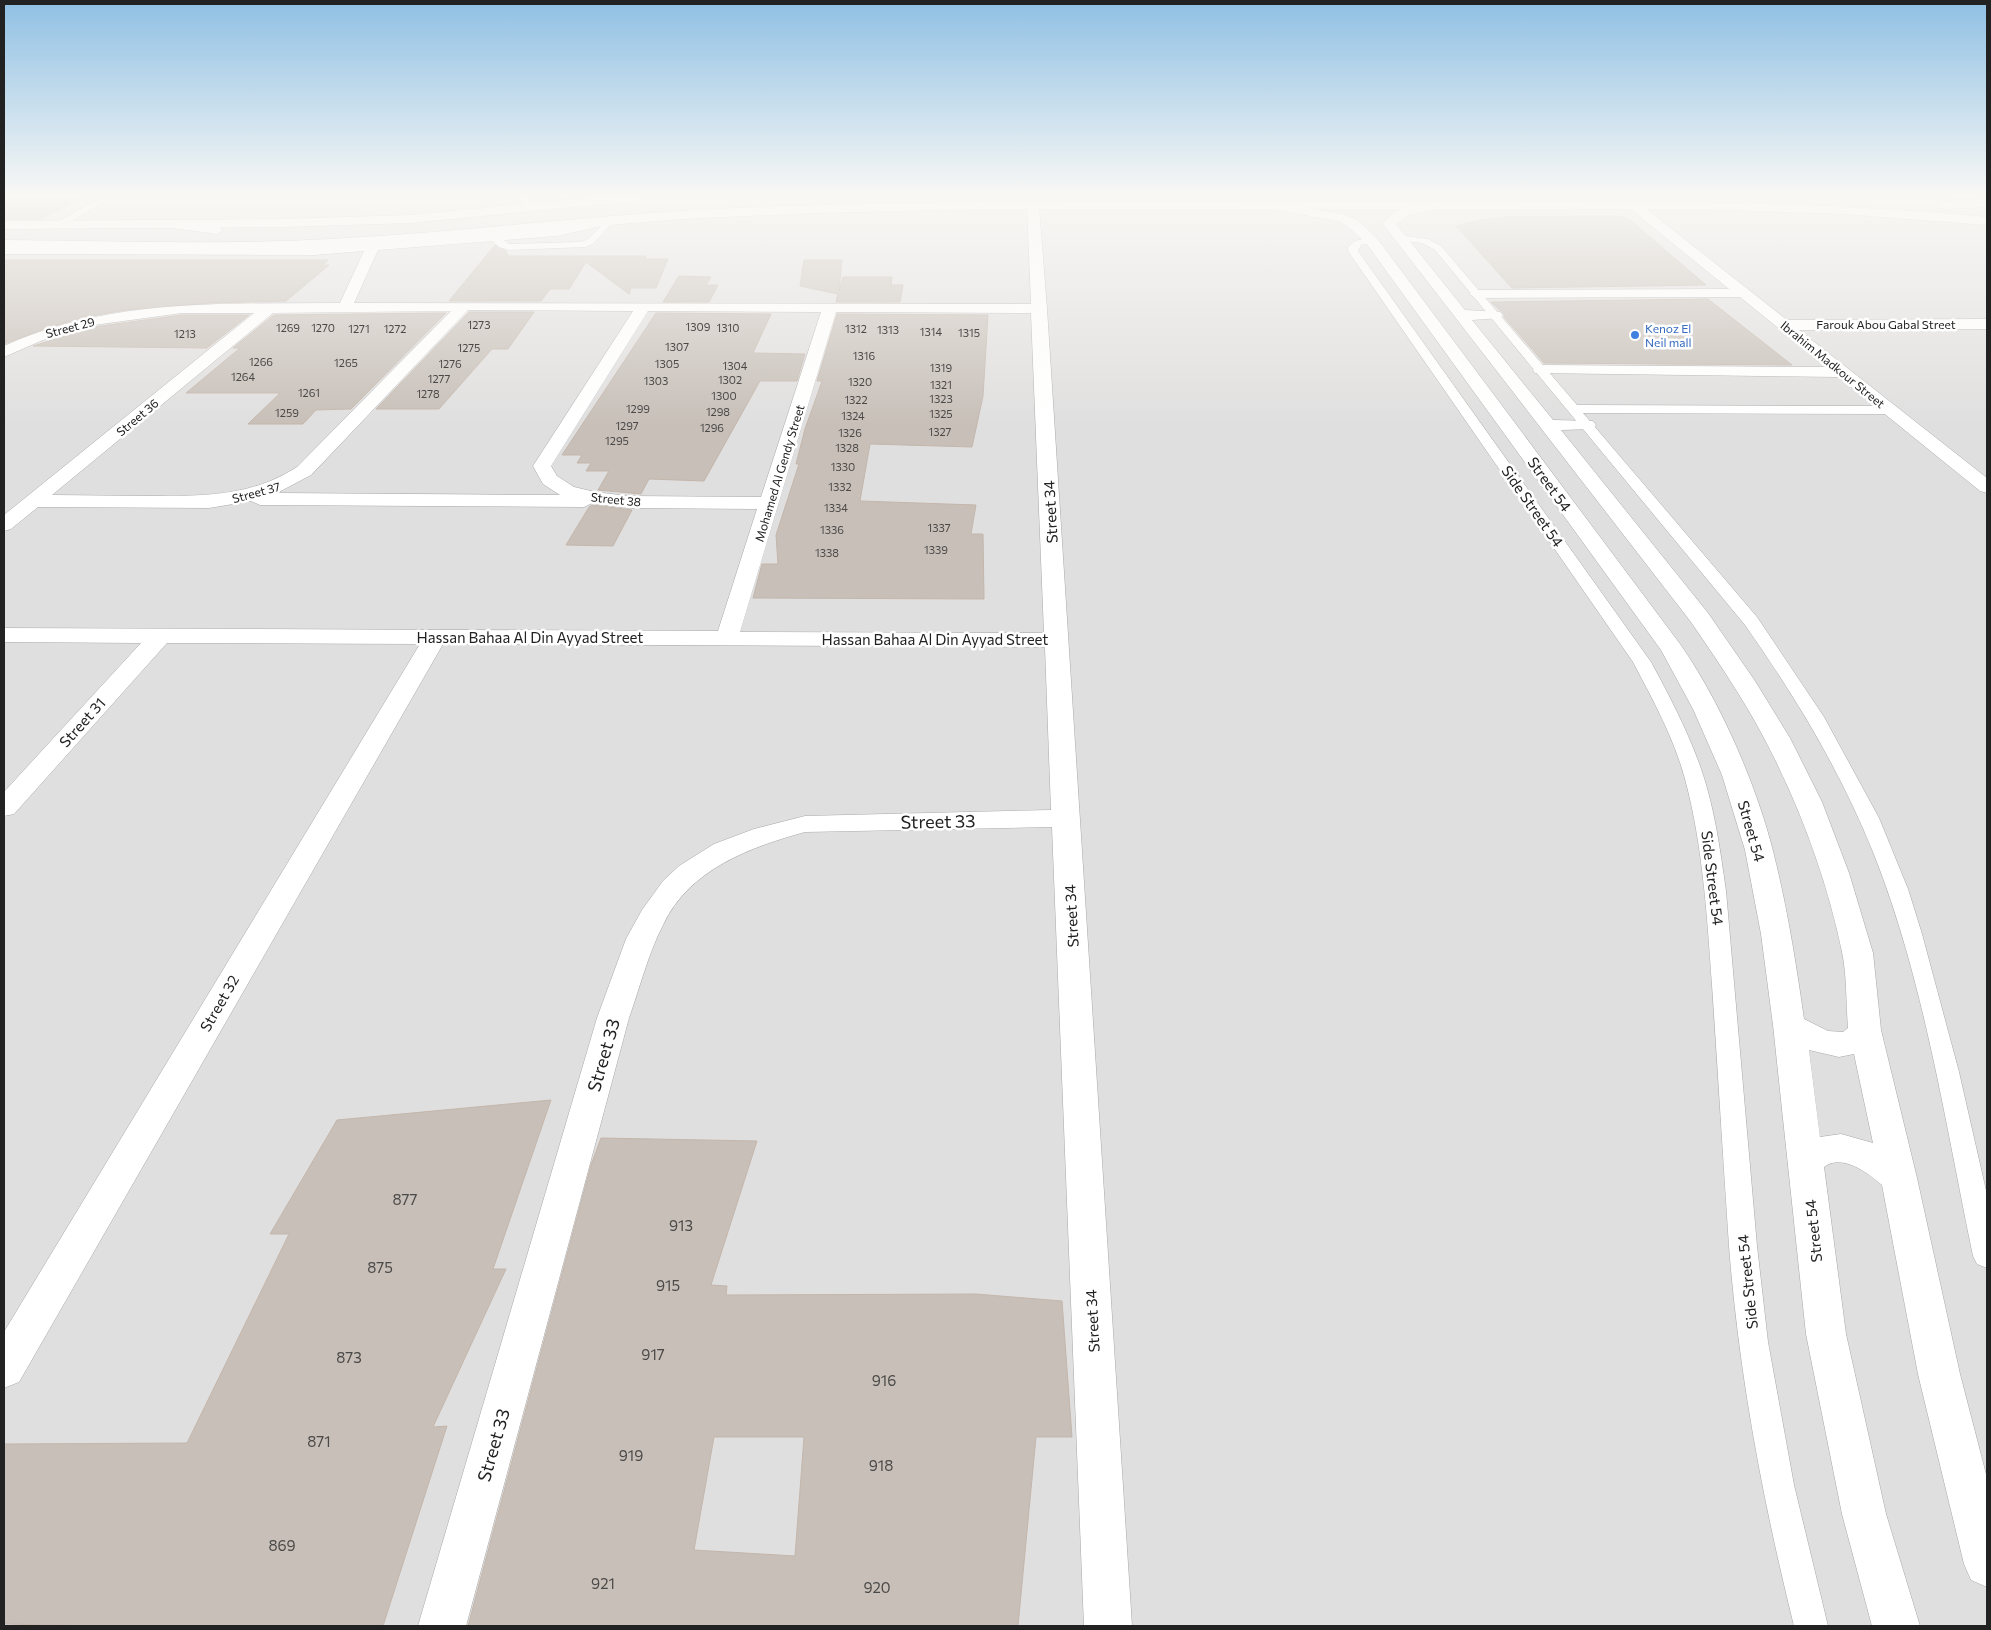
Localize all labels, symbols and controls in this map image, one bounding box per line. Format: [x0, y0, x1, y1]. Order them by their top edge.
street label: Street 29 [44, 314, 96, 340]
street label: Farouk Abou Gabal Street [1816, 317, 1956, 331]
house number: 1273 [468, 318, 490, 331]
street label: Ibrahim Madkour Street [1778, 318, 1888, 410]
house number: 1309 [686, 320, 711, 333]
house number: 1269 [276, 321, 300, 334]
house number: 1270 [311, 321, 335, 334]
house number: 1310 [717, 321, 739, 334]
place label: Kenoz El Neil mall [1645, 321, 1692, 349]
house number: 1271 [348, 322, 370, 335]
house number: 1272 [384, 322, 406, 335]
house number: 1312 [845, 322, 867, 335]
house number: 1313 [877, 323, 899, 336]
house number: 1314 [920, 325, 943, 338]
house number: 1315 [958, 326, 980, 339]
house number: 1213 [174, 327, 196, 340]
marker: Kenoz El Neil mall [1629, 329, 1641, 341]
house number: 1307 [665, 340, 689, 353]
house number: 1275 [458, 341, 480, 354]
house number: 1316 [853, 349, 876, 362]
house number: 1266 [249, 355, 273, 368]
house number: 1265 [334, 356, 358, 369]
house number: 1276 [438, 357, 462, 370]
house number: 1305 [655, 357, 679, 370]
house number: 1304 [723, 359, 748, 372]
house number: 1319 [930, 361, 953, 374]
house number: 1264 [231, 370, 255, 383]
house number: 1277 [428, 372, 450, 385]
house number: 1302 [718, 373, 742, 386]
house number: 1303 [644, 374, 668, 387]
house number: 1320 [848, 375, 872, 388]
house number: 1321 [930, 378, 952, 391]
house number: 1261 [298, 386, 320, 399]
house number: 1278 [416, 387, 440, 400]
house number: 1300 [711, 389, 737, 402]
house number: 1323 [929, 392, 953, 405]
house number: 1322 [844, 393, 868, 406]
street label: Street 36 [113, 395, 161, 439]
house number: 1299 [626, 402, 650, 415]
street label: Mohamed Al Gendy Street [751, 403, 807, 543]
house number: 1298 [706, 405, 730, 418]
house number: 1259 [275, 406, 299, 419]
house number: 1325 [929, 407, 953, 420]
house number: 1324 [841, 409, 865, 422]
house number: 1297 [615, 419, 639, 432]
house number: 1296 [700, 421, 724, 434]
house number: 1327 [929, 425, 952, 438]
house number: 1326 [838, 426, 862, 439]
house number: 1295 [605, 434, 629, 447]
house number: 1328 [835, 441, 859, 454]
street label: Street 54 [1524, 453, 1576, 515]
house number: 1330 [831, 460, 855, 473]
street label: Side Street 54 [1498, 462, 1568, 550]
street label: Street 37 [230, 479, 282, 505]
house number: 1332 [828, 480, 852, 493]
street label: Street 34 [1039, 480, 1061, 544]
street label: Street 38 [590, 489, 642, 509]
house number: 1334 [824, 501, 848, 514]
house number: 1337 [928, 521, 951, 534]
house number: 1336 [820, 523, 844, 536]
house number: 1339 [924, 543, 948, 556]
house number: 1338 [815, 546, 839, 559]
street label: Hassan Bahaa Al Din Ayyad Street [416, 628, 644, 646]
street label: Hassan Bahaa Al Din Ayyad Street [821, 630, 1049, 648]
street label: Street 31 [55, 694, 109, 750]
street label: Street 54 [1735, 798, 1769, 864]
street label: Street 33 [900, 809, 976, 833]
street label: Side Street 54 [1698, 830, 1728, 926]
street label: Street 34 [1060, 884, 1082, 948]
street label: Street 32 [196, 972, 242, 1034]
street label: Street 33 [582, 1016, 624, 1094]
house number: 877 [393, 1190, 418, 1208]
street label: Street 54 [1801, 1199, 1825, 1263]
house number: 913 [669, 1216, 693, 1234]
street label: Side Street 54 [1733, 1234, 1761, 1330]
house number: 875 [367, 1258, 393, 1276]
house number: 915 [656, 1276, 680, 1294]
street label: Street 34 [1081, 1289, 1103, 1353]
house number: 917 [641, 1345, 665, 1363]
house number: 873 [336, 1348, 362, 1366]
house number: 916 [872, 1371, 896, 1389]
street label: Street 33 [472, 1406, 514, 1484]
house number: 871 [307, 1432, 331, 1450]
house number: 919 [619, 1446, 643, 1464]
house number: 918 [869, 1456, 893, 1474]
house number: 869 [268, 1536, 296, 1554]
house number: 921 [591, 1574, 615, 1592]
house number: 920 [863, 1578, 891, 1596]

